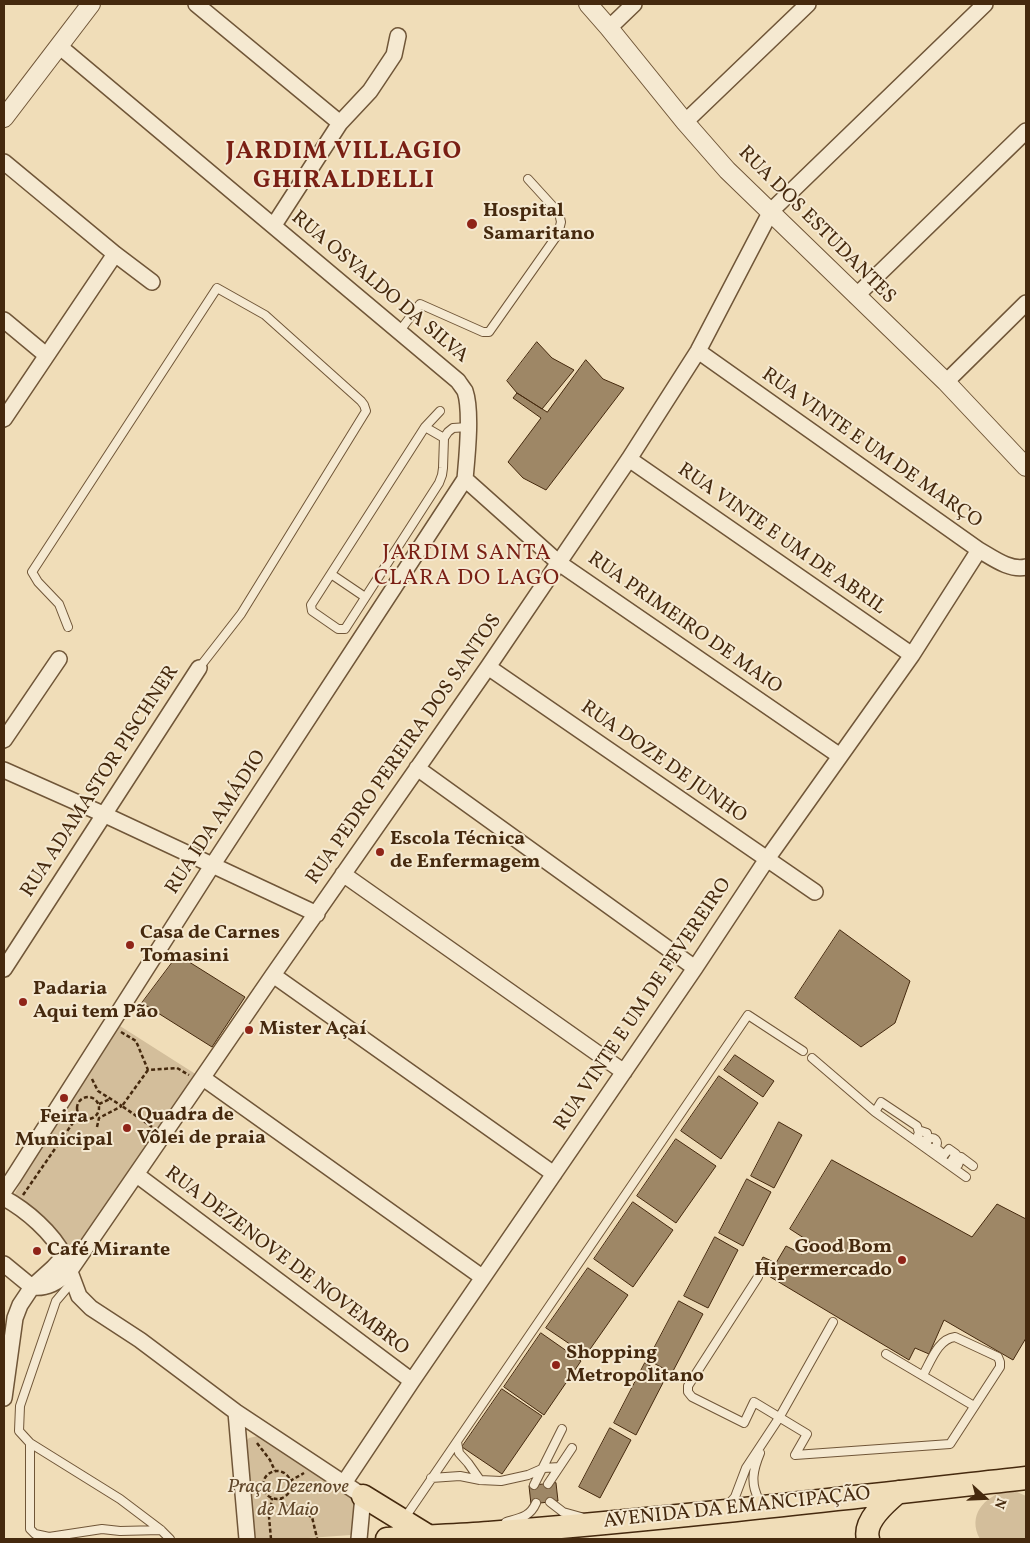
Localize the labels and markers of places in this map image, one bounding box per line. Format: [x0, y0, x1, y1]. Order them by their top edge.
place label: Hospital Samaritano [483, 200, 595, 247]
marker: Hospital Samaritano [465, 217, 479, 231]
place label: Escola Técnica de Enfermagem [390, 828, 540, 875]
marker: Escola Técnica de Enfermagem [374, 846, 386, 858]
place label: Casa de Carnes Tomasini [140, 922, 280, 969]
marker: Casa de Carnes Tomasini [124, 939, 136, 951]
place label: Padaria Aqui tem Pão [33, 978, 158, 1025]
marker: Padaria Aqui tem Pão [17, 996, 29, 1008]
place label: Mister Açaí [259, 1018, 367, 1042]
marker: Mister Açaí [243, 1024, 255, 1036]
marker: Feira Municipal [58, 1092, 70, 1104]
place label: Quadra de Vôlei de praia [137, 1104, 266, 1151]
place label: Feira Municipal [15, 1106, 113, 1153]
marker: Quadra de Vôlei de praia [121, 1122, 133, 1134]
place label: Good Bom Hipermercado [754, 1236, 892, 1283]
place label: Café Mirante [47, 1239, 170, 1263]
marker: Café Mirante [31, 1245, 43, 1257]
marker: Good Bom Hipermercado [896, 1254, 908, 1266]
place label: Shopping Metropolitano [566, 1342, 704, 1389]
marker: Shopping Metropolitano [550, 1359, 562, 1371]

